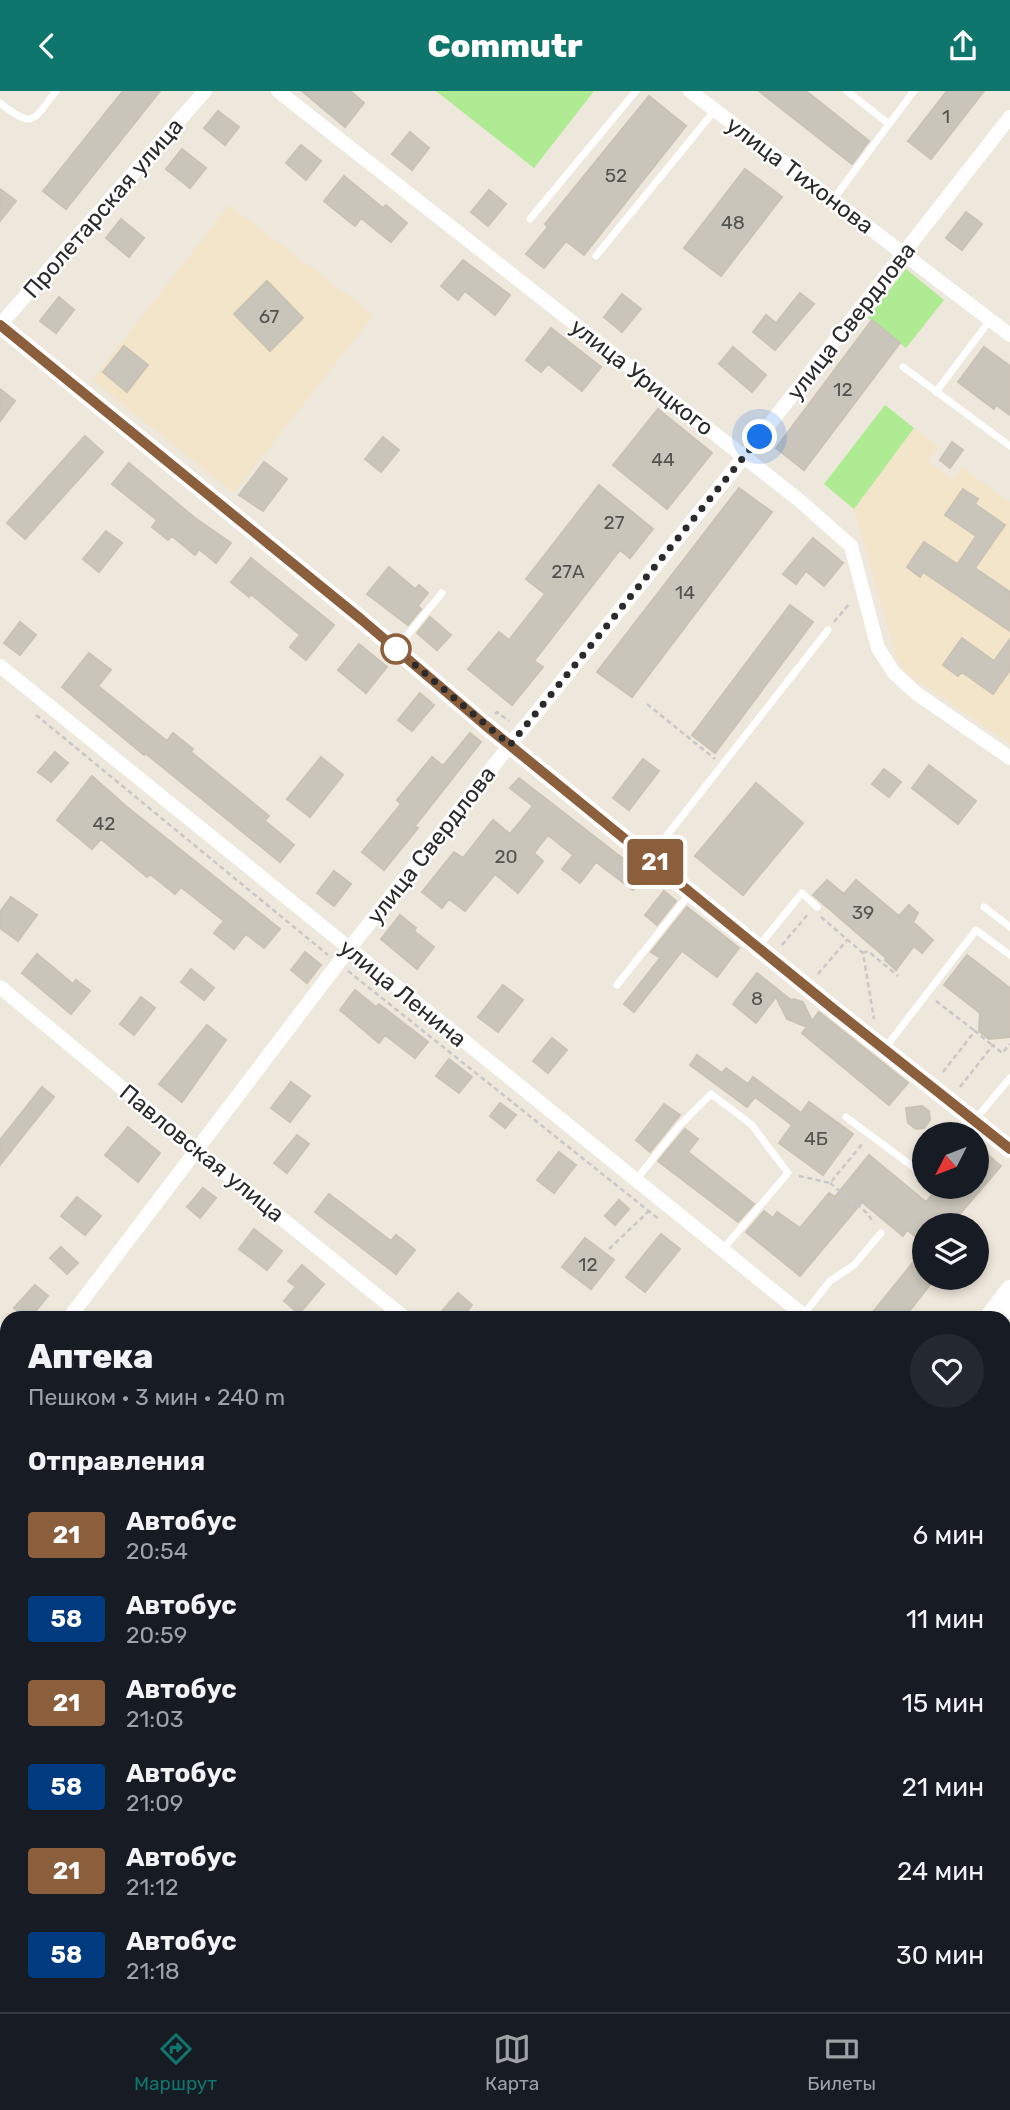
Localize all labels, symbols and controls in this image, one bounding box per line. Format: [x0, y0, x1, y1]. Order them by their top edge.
icon: back [28, 27, 66, 65]
text: Commutr [428, 27, 582, 65]
icon: share [944, 27, 982, 65]
house number: 1 [942, 105, 950, 128]
street label: улица Тихонова [721, 110, 879, 240]
street label: Пролетарская улица [17, 112, 189, 304]
house number: 52 [605, 164, 627, 187]
house number: 48 [721, 211, 745, 234]
street label: улица Свердлова [781, 237, 921, 405]
house number: 67 [259, 305, 280, 328]
street label: улица Урицкого [565, 312, 719, 442]
house number: 12 [833, 378, 853, 401]
your location [742, 419, 777, 454]
house number: 44 [651, 448, 675, 471]
house number: 27 [604, 511, 625, 534]
house number: 27А [551, 560, 585, 583]
house number: 14 [675, 581, 695, 604]
unlabelled marker [381, 634, 411, 664]
street label: улица Свердлова [361, 761, 501, 929]
house number: 42 [93, 812, 115, 835]
line badge: 21 [624, 839, 686, 885]
house number: 20 [494, 845, 518, 868]
text: 21 [641, 848, 669, 876]
house number: 39 [852, 901, 874, 924]
street label: улица Ленина [334, 933, 472, 1053]
house number: 8 [751, 987, 763, 1010]
street label: Павловская улица [114, 1078, 290, 1228]
north arrow [912, 1122, 989, 1199]
map controls [912, 1122, 989, 1290]
house number: 4Б [804, 1127, 828, 1150]
button: layers [912, 1213, 989, 1290]
house number: 12 [578, 1253, 598, 1276]
button: heart [910, 1334, 984, 1408]
text: Аптека [28, 1337, 153, 1376]
text: Пешком · 3 мин · 240 m [28, 1383, 285, 1411]
text: Отправления [28, 1446, 205, 1477]
text: Автобус [126, 1506, 237, 1537]
text: 6 мин [913, 1520, 984, 1551]
text: 21 [53, 1521, 80, 1549]
text: 20:54 [126, 1537, 188, 1565]
text: Автобус [126, 1590, 237, 1621]
text: 11 мин [906, 1604, 984, 1635]
text: 58 [51, 1605, 82, 1633]
text: 20:59 [126, 1621, 187, 1649]
text: Автобус [126, 1674, 237, 1705]
text: 15 мин [902, 1688, 984, 1719]
text: 21 [53, 1689, 80, 1717]
text: 21:03 [126, 1705, 184, 1733]
text: Автобус [126, 1758, 237, 1789]
text: 21 мин [902, 1772, 984, 1803]
text: 58 [51, 1773, 82, 1801]
text: 21:09 [126, 1789, 183, 1817]
text: Автобус [126, 1842, 237, 1873]
text: 24 мин [897, 1856, 984, 1887]
text: 21 [53, 1857, 80, 1885]
text: 21:12 [126, 1873, 179, 1901]
text: Автобус [126, 1926, 237, 1957]
text: 30 мин [896, 1940, 984, 1971]
text: 58 [51, 1941, 82, 1969]
text: 21:18 [126, 1957, 180, 1985]
tab: Маршрут [134, 2030, 217, 2095]
tab: Карта [485, 2030, 539, 2095]
tab: Билеты [807, 2030, 876, 2095]

